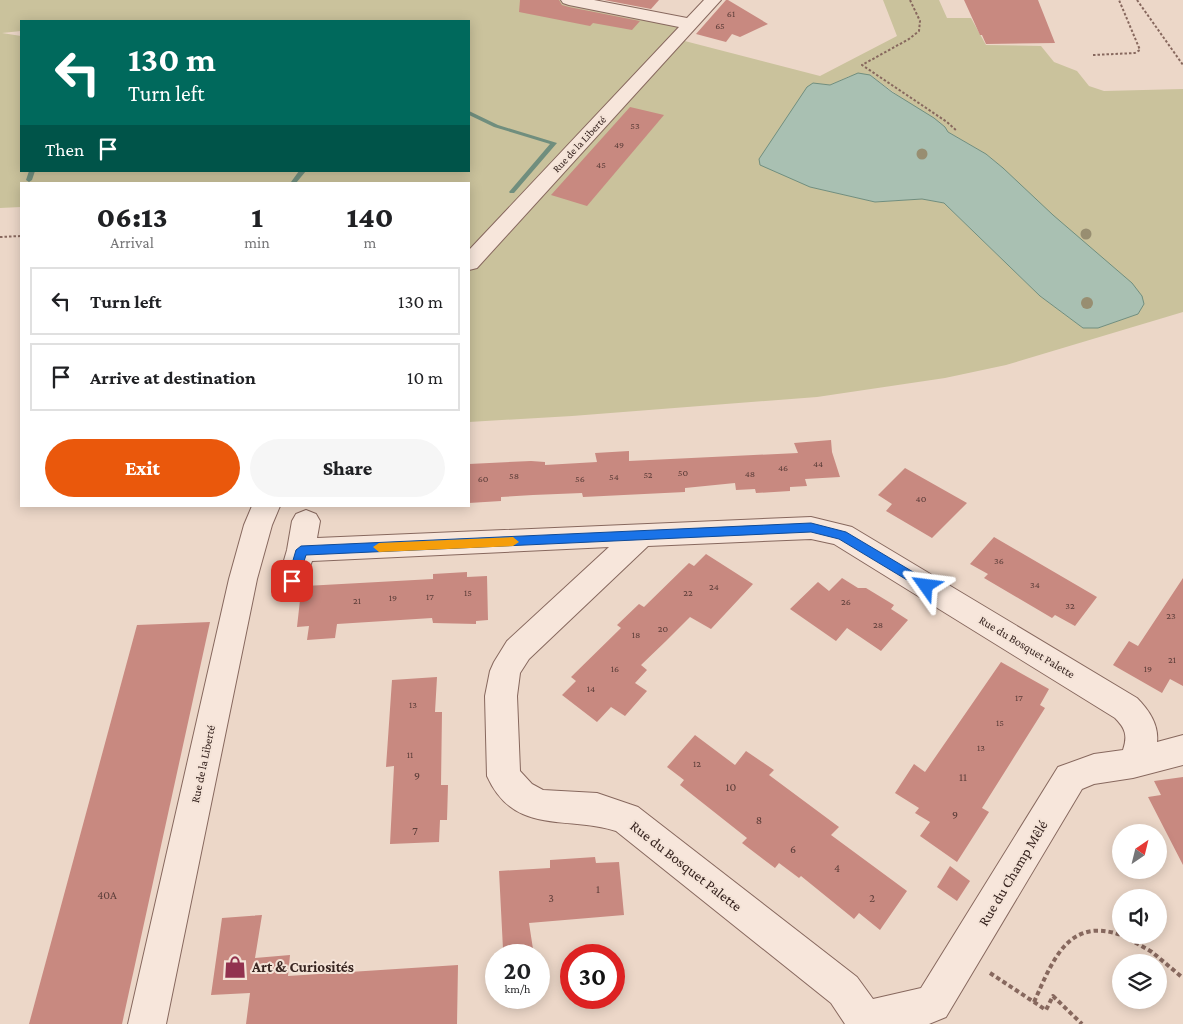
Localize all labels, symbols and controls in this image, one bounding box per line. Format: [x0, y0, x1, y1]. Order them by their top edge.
house number: 61 [727, 8, 735, 19]
house number: 65 [715, 20, 725, 31]
icon: left [45, 40, 110, 105]
text: 130 m [128, 40, 216, 79]
text: Turn left [128, 81, 205, 106]
street label: Rue de la Liberté [550, 113, 608, 175]
house number: 53 [630, 120, 640, 131]
icon: arrive [94, 135, 122, 163]
text: Then [45, 139, 84, 160]
house number: 49 [614, 139, 624, 150]
house number: 45 [596, 159, 606, 170]
text: 06:13 [97, 200, 168, 233]
text: 1 [251, 200, 263, 233]
text: 140 [346, 200, 393, 233]
text: Arrival [110, 234, 154, 251]
text: min [244, 234, 270, 251]
text: m [363, 234, 376, 251]
icon: left [47, 287, 75, 315]
text: Turn left [90, 291, 162, 312]
text: 130 m [398, 291, 443, 312]
icon: arrive [47, 363, 75, 391]
text: Arrive at destination [90, 367, 256, 388]
text: 10 m [407, 367, 443, 388]
button: Exit [45, 439, 240, 497]
button: Share [250, 439, 445, 497]
house number: 44 [813, 458, 823, 469]
house number: 46 [778, 462, 788, 473]
house number: 50 [678, 467, 689, 478]
house number: 48 [745, 468, 755, 479]
house number: 52 [643, 469, 653, 480]
house number: 58 [509, 470, 519, 481]
house number: 54 [609, 471, 619, 482]
house number: 60 [478, 473, 489, 484]
house number: 56 [575, 473, 585, 484]
house number: 40 [916, 493, 927, 504]
house number: 36 [994, 555, 1004, 566]
position arrow [899, 559, 951, 611]
pin [271, 560, 313, 602]
icon: arrive [278, 567, 306, 595]
house number: 34 [1030, 579, 1040, 590]
house number: 24 [709, 581, 719, 592]
house number: 15 [464, 587, 472, 598]
house number: 22 [683, 587, 693, 598]
house number: 17 [426, 591, 434, 602]
house number: 19 [389, 592, 397, 603]
house number: 21 [353, 595, 361, 606]
house number: 26 [841, 596, 851, 607]
house number: 32 [1065, 600, 1075, 611]
house number: 23 [1166, 610, 1176, 621]
street label: Rue du Bosquet Palette [976, 613, 1078, 681]
house number: 28 [873, 619, 883, 630]
house number: 20 [658, 623, 669, 634]
house number: 18 [632, 629, 640, 640]
house number: 21 [1168, 654, 1176, 665]
house number: 16 [611, 663, 619, 674]
house number: 19 [1144, 663, 1152, 674]
house number: 14 [587, 683, 595, 694]
house number: 17 [1015, 692, 1023, 703]
house number: 13 [409, 699, 417, 710]
house number: 15 [996, 717, 1004, 728]
street label: Rue de la Liberté [188, 724, 218, 804]
house number: 13 [977, 742, 985, 753]
house number: 11 [407, 749, 413, 760]
house number: 12 [693, 758, 701, 769]
house number: 9 [414, 769, 420, 783]
house number: 11 [959, 770, 967, 784]
house number: 10 [726, 780, 737, 794]
house number: 9 [952, 808, 958, 822]
house number: 8 [756, 813, 762, 827]
street label: Rue du Champ Mêlé [975, 817, 1052, 929]
street label: Rue du Bosquet Palette [627, 818, 745, 915]
house number: 7 [412, 824, 418, 838]
north arrow [1112, 824, 1168, 879]
map controls [1112, 824, 1167, 1009]
house number: 6 [790, 842, 796, 856]
house number: 4 [834, 861, 840, 875]
house number: 1 [596, 882, 600, 896]
house number: 40A [97, 888, 117, 902]
button: sound [1112, 889, 1167, 944]
house number: 3 [548, 891, 554, 905]
house number: 2 [869, 891, 875, 905]
speed limit sign: 30 [560, 944, 625, 1009]
shop icon: Art & Curiosités [222, 954, 248, 980]
button: layers [1112, 954, 1167, 1009]
text: 20 [504, 957, 531, 984]
place label: Art & Curiosités [251, 959, 354, 975]
text: km/h [505, 982, 530, 996]

